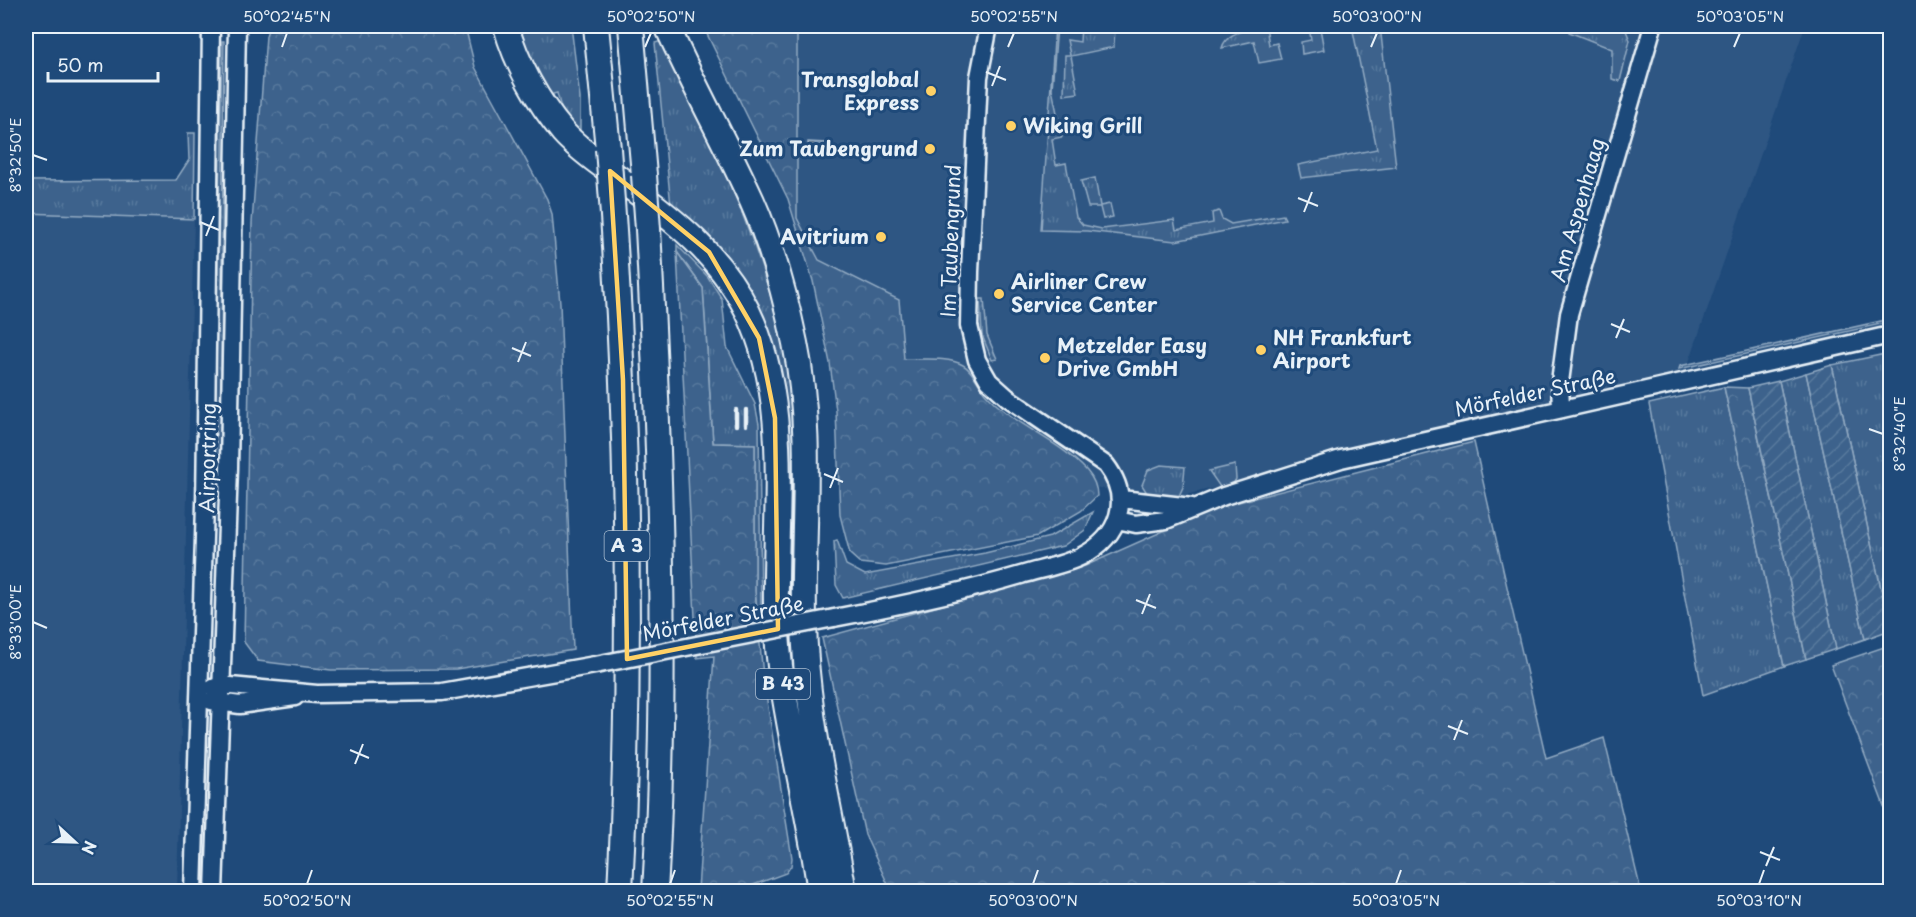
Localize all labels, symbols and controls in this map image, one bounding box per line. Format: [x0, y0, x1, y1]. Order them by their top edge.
text: 50°02'45"N [243, 4, 331, 27]
text: 50°02'50"N [606, 4, 696, 27]
text: 50°02'55"N [970, 4, 1058, 27]
text: 50°03'00"N [1332, 4, 1422, 27]
text: 50°03'05"N [1696, 4, 1784, 27]
scale bar [48, 45, 158, 83]
text: 50 m [57, 51, 104, 78]
place label: Transglobal Express [801, 64, 919, 117]
marker: Transglobal Express [924, 84, 938, 98]
place label: Wiking Grill [1023, 110, 1142, 140]
text: 8°32'50"E [3, 118, 26, 193]
marker: Wiking Grill [1004, 119, 1018, 133]
place label: Zum Taubengrund [739, 133, 918, 163]
street label: Am Aspenhaag [1542, 134, 1612, 285]
marker: Zum Taubengrund [923, 142, 937, 156]
street label: Im Taubengrund [932, 164, 968, 318]
place label: Avitrium [780, 221, 869, 251]
marker: Avitrium [874, 230, 888, 244]
place label: Airliner Crew Service Center [1011, 266, 1158, 319]
marker: Airliner Crew Service Center [992, 287, 1006, 301]
place label: NH Frankfurt Airport [1273, 322, 1412, 375]
place label: Metzelder Easy Drive GmbH [1057, 330, 1207, 383]
marker: NH Frankfurt Airport [1254, 343, 1268, 357]
marker: Metzelder Easy Drive GmbH [1038, 351, 1052, 365]
street label: Mörfelder Straße [1452, 360, 1618, 424]
text: 8°32'40"E [1887, 396, 1910, 472]
street label: Airportring [191, 403, 223, 513]
road number: A 3 [604, 531, 650, 561]
text: 8°33'00"E [3, 584, 26, 660]
street label: Mörfelder Straße [640, 588, 806, 648]
road number: B 43 [756, 669, 810, 699]
north arrow [45, 812, 105, 872]
text: N [76, 838, 103, 858]
text: 50°02'50"N [262, 888, 352, 911]
text: 50°02'55"N [626, 888, 714, 911]
text: 50°03'00"N [988, 888, 1078, 911]
text: 50°03'05"N [1352, 888, 1440, 911]
text: 50°03'10"N [1716, 888, 1802, 911]

